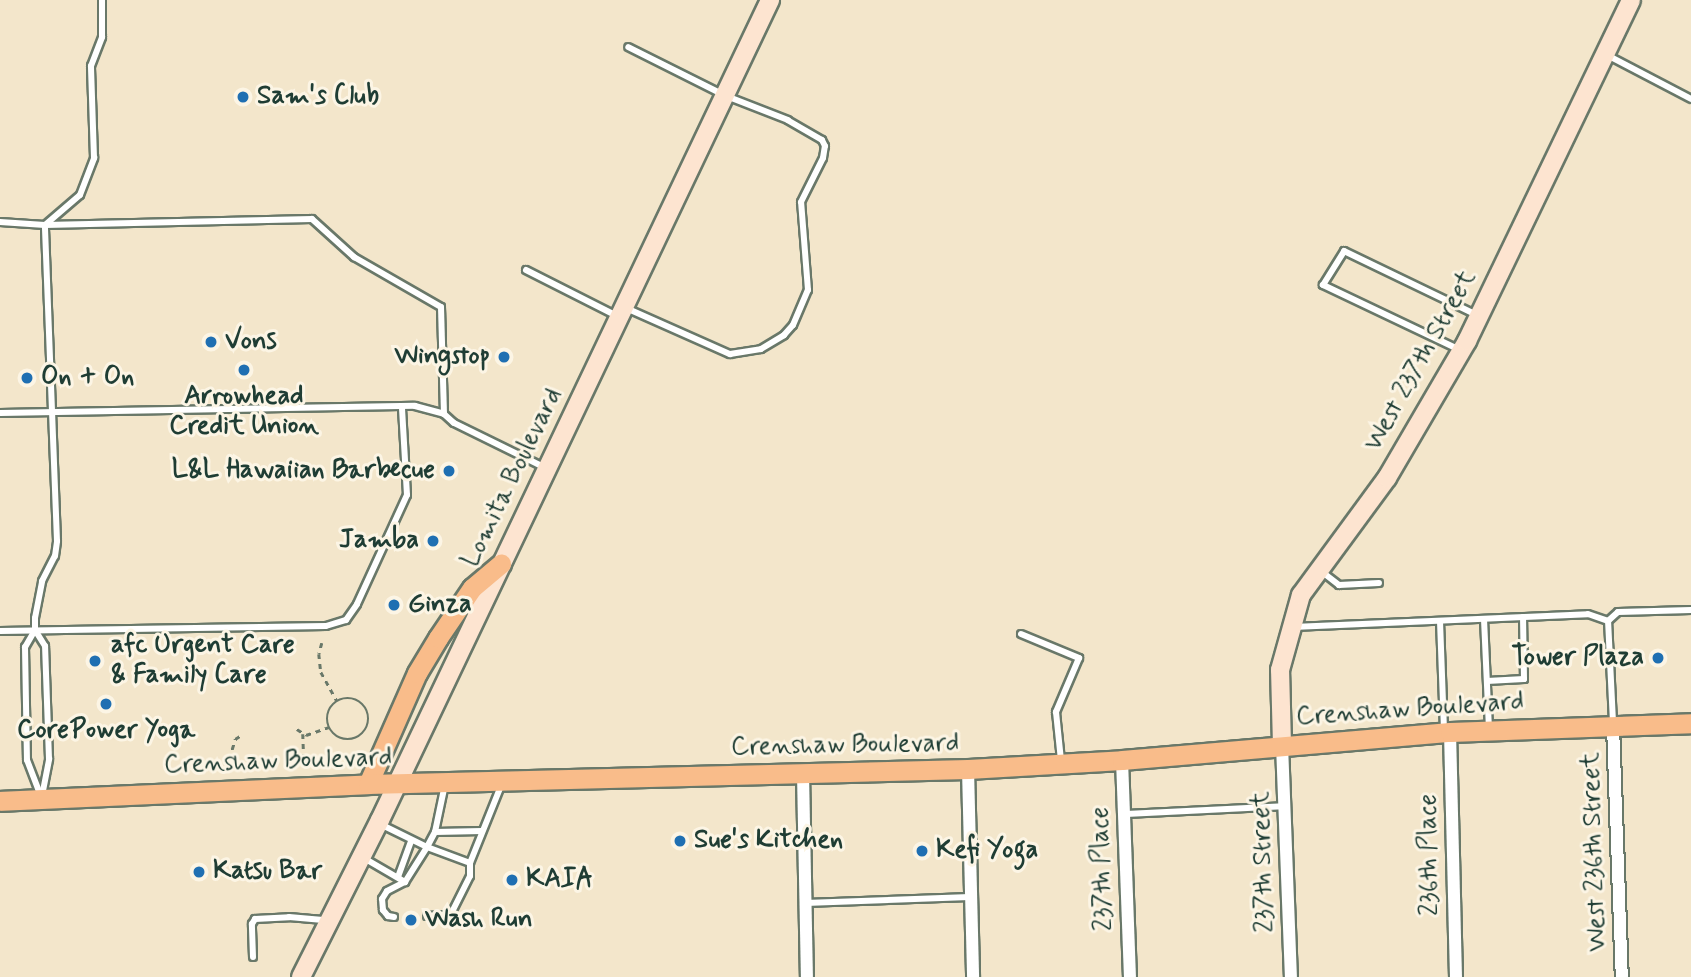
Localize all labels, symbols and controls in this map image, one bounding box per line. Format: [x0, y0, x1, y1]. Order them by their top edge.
place label: Sam's Club [257, 81, 385, 113]
marker: Sam's Club [235, 89, 251, 105]
street label: West 237th Street [1358, 265, 1484, 457]
place label: Vons [225, 326, 277, 358]
marker: Vons [203, 334, 219, 350]
place label: Wingstop [395, 341, 490, 373]
marker: Wingstop [496, 349, 512, 365]
place label: On + On [41, 362, 134, 394]
marker: Arrowhead Credit Union [236, 362, 252, 378]
marker: On + On [19, 370, 35, 386]
place label: Arrowhead Credit Union [172, 381, 316, 442]
street label: Lomita Boulevard [456, 383, 570, 573]
place label: L&L Hawaiian Barbecue [176, 455, 435, 487]
marker: L&L Hawaiian Barbecue [441, 463, 457, 479]
place label: Jamba [339, 525, 419, 557]
marker: Jamba [425, 533, 441, 549]
place label: Ginza [408, 589, 472, 621]
marker: Ginza [386, 597, 402, 613]
place label: afc Urgent Care & Family Care [111, 630, 303, 692]
place label: Tower Plaza [1511, 642, 1644, 674]
marker: Tower Plaza [1650, 650, 1666, 666]
marker: afc Urgent Care & Family Care [85, 651, 105, 671]
street label: Crenshaw Boulevard [1297, 687, 1523, 733]
marker: CorePower Yoga [98, 696, 114, 712]
place label: CorePower Yoga [17, 715, 195, 747]
street label: Crenshaw Boulevard [733, 728, 957, 764]
street label: Crenshaw Boulevard [165, 742, 391, 782]
street label: West 236th Street [1576, 752, 1614, 952]
street label: 237th Street [1246, 791, 1282, 933]
street label: 236th Place [1413, 794, 1447, 916]
street label: 237th Place [1085, 806, 1121, 932]
place label: Sue's Kitchen [694, 825, 841, 857]
marker: Sue's Kitchen [672, 833, 688, 849]
place label: Kefi Yoga [936, 835, 1038, 867]
marker: Kefi Yoga [914, 843, 930, 859]
place label: Katsu Bar [213, 856, 320, 888]
marker: Katsu Bar [191, 864, 207, 880]
place label: KAIA [526, 864, 593, 896]
marker: KAIA [504, 872, 520, 888]
place label: Wash Run [425, 904, 533, 936]
marker: Wash Run [403, 912, 419, 928]

